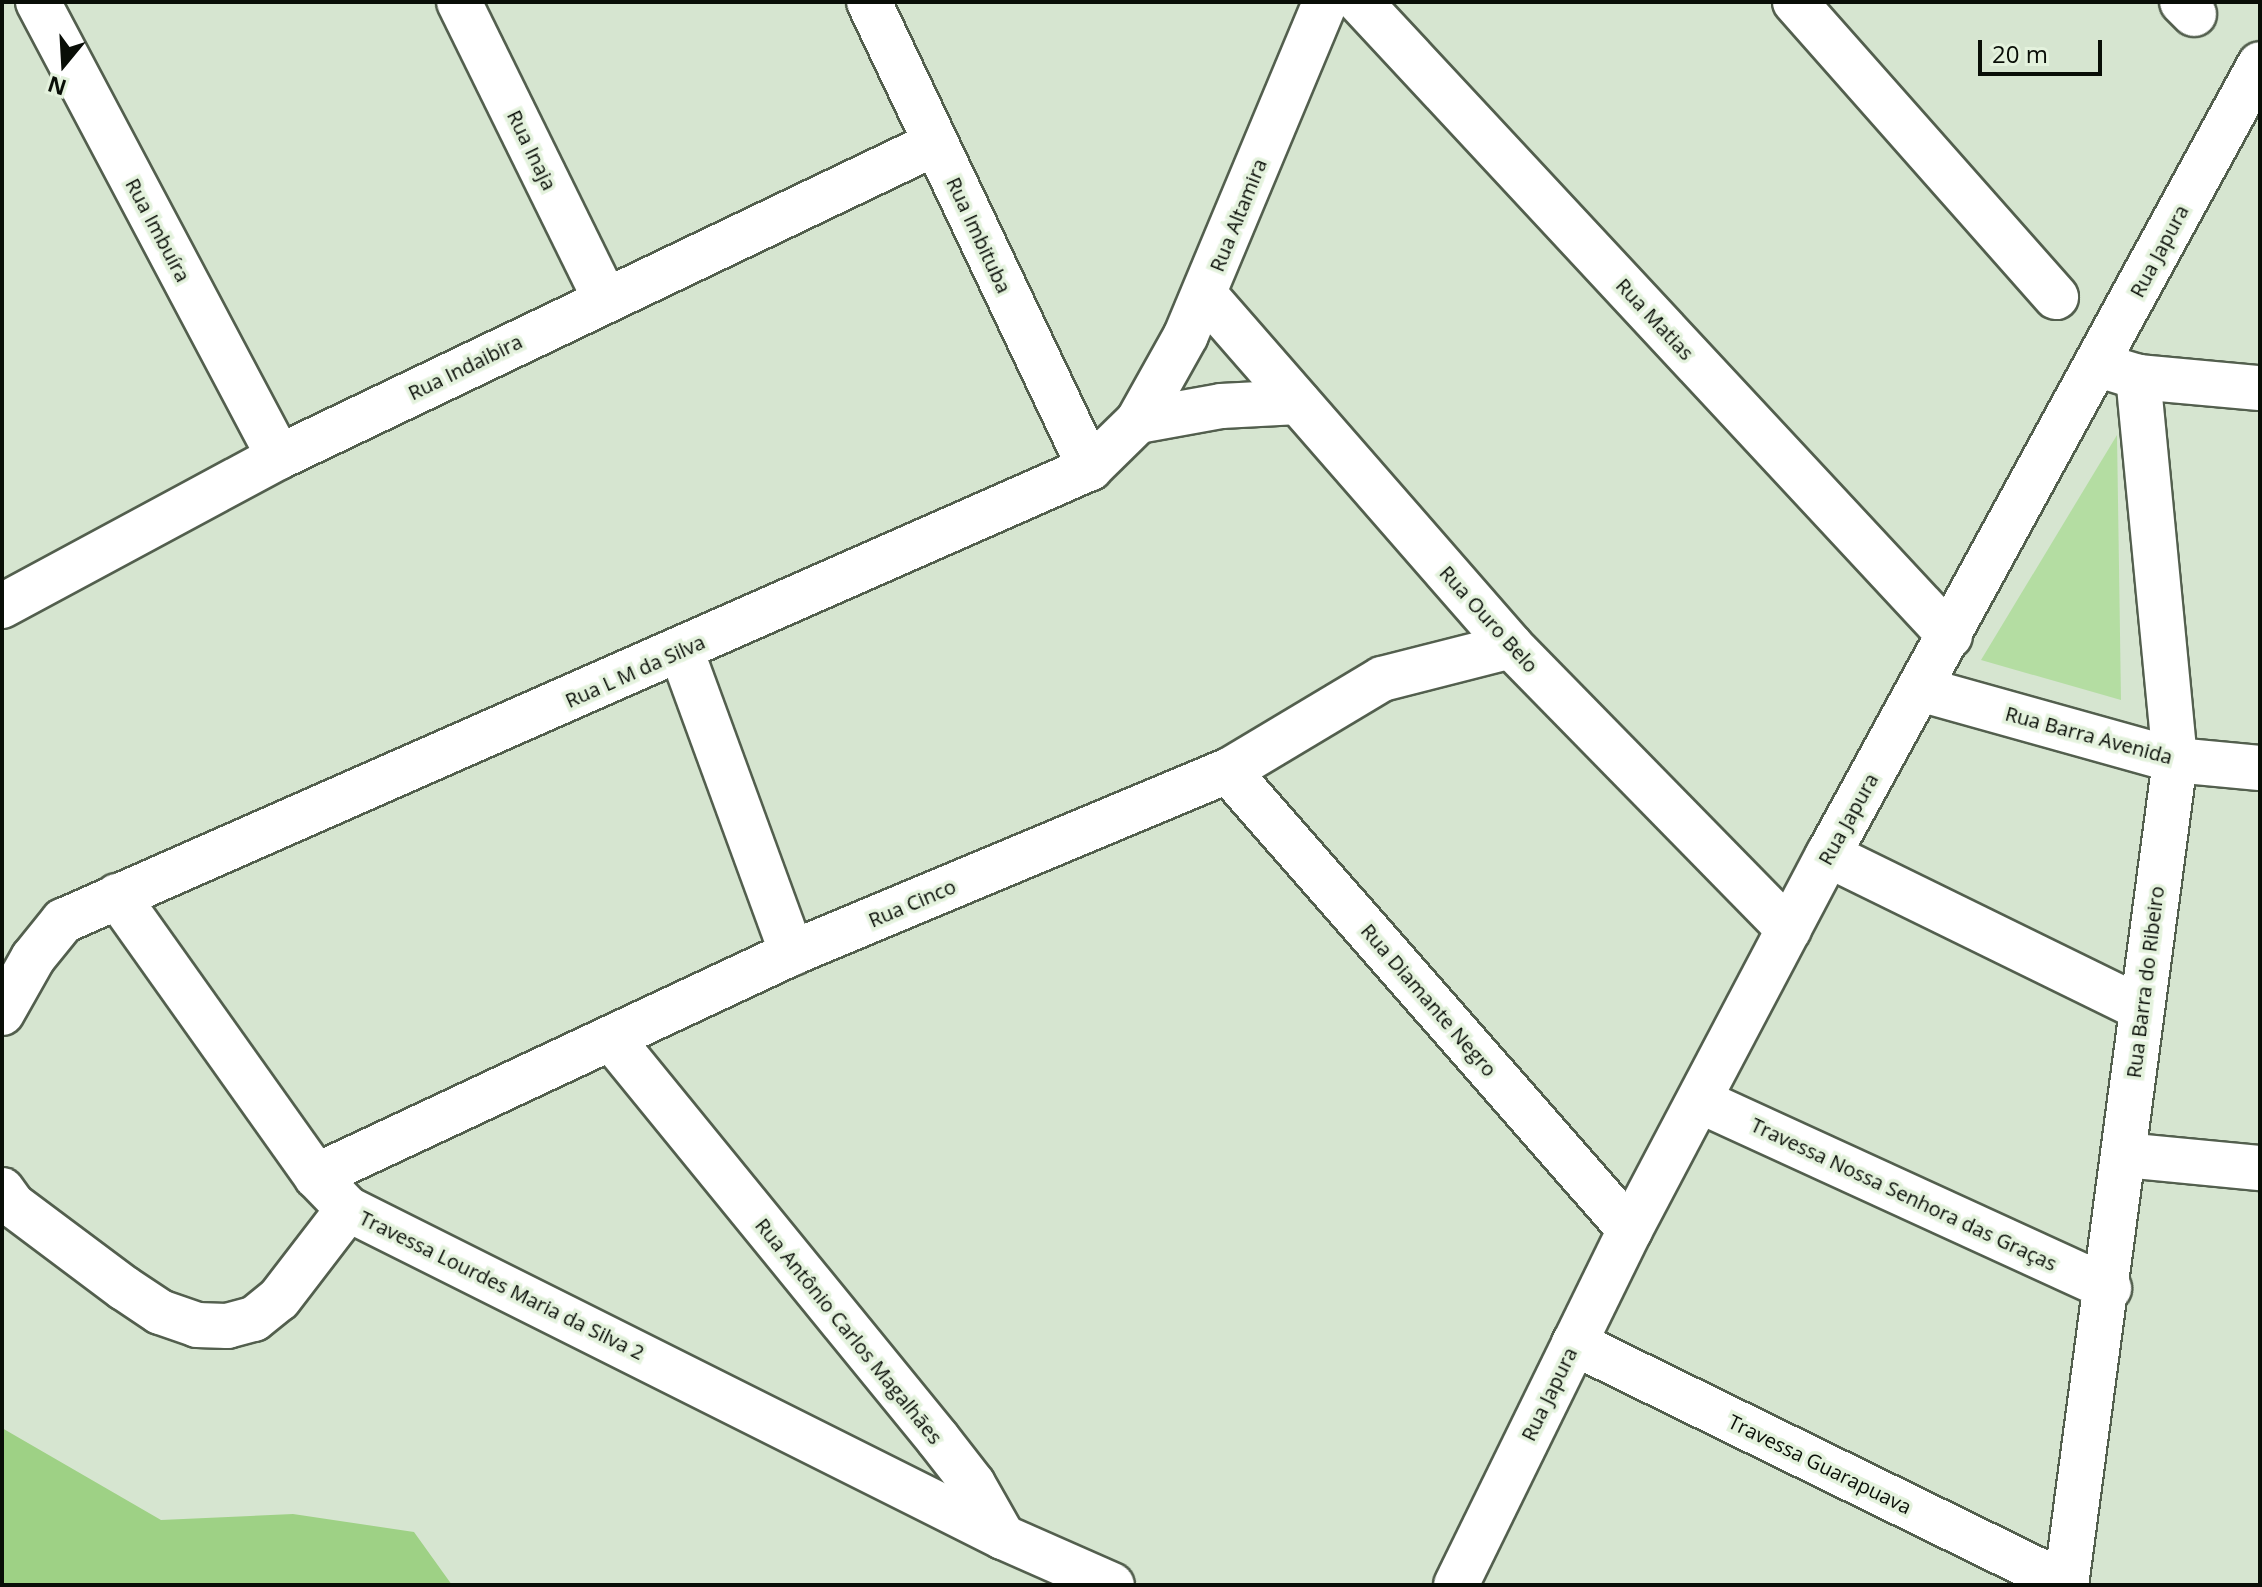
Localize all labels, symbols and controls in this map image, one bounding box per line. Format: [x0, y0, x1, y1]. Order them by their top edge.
north arrow [24, 24, 104, 104]
scale bar [1982, 24, 2106, 74]
text: 20 m [1992, 37, 2048, 70]
text: N [43, 70, 70, 104]
street label: Rua Inaja [502, 106, 562, 194]
street label: Rua Altamira [1204, 155, 1272, 275]
street label: Rua Imbituba [942, 173, 1016, 297]
street label: Rua Imbuíra [121, 174, 195, 286]
street label: Rua Japura [2125, 201, 2193, 301]
street label: Rua Matias [1611, 273, 1699, 365]
street label: Rua Indaibira [404, 329, 526, 405]
street label: Rua Ouro Belo [1435, 561, 1543, 677]
street label: Rua L M da Silva [561, 629, 709, 713]
street label: Rua Barra Avenida [2003, 701, 2175, 769]
street label: Rua Japura [1813, 769, 1883, 869]
street label: Rua Cinco [865, 874, 959, 932]
street label: Rua Barra do Ribeiro [2121, 885, 2169, 1079]
street label: Rua Diamante Negro [1356, 919, 1502, 1081]
street label: Travessa Nossa Senhora das Graças [1747, 1112, 2061, 1276]
street label: Travessa Lourdes Maria da Silva 2 [356, 1205, 648, 1365]
street label: Rua Antônio Carlos Magalhães [750, 1213, 948, 1449]
street label: Rua Japura [1516, 1343, 1582, 1445]
street label: Travessa Guarapuava [1724, 1409, 1916, 1519]

